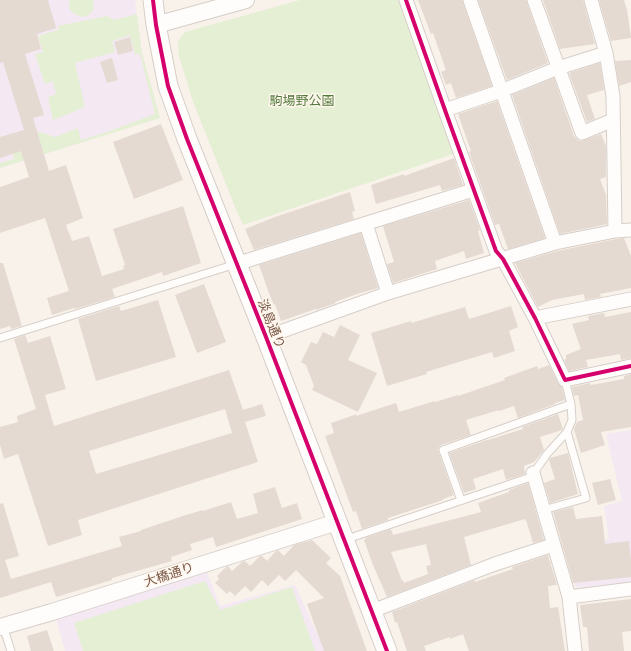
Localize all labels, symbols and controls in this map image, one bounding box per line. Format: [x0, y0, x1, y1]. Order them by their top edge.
park label: 駒場野公園 [270, 93, 334, 109]
street label: 淡島通り [254, 297, 288, 351]
street label: 大橋通り [142, 560, 196, 590]

